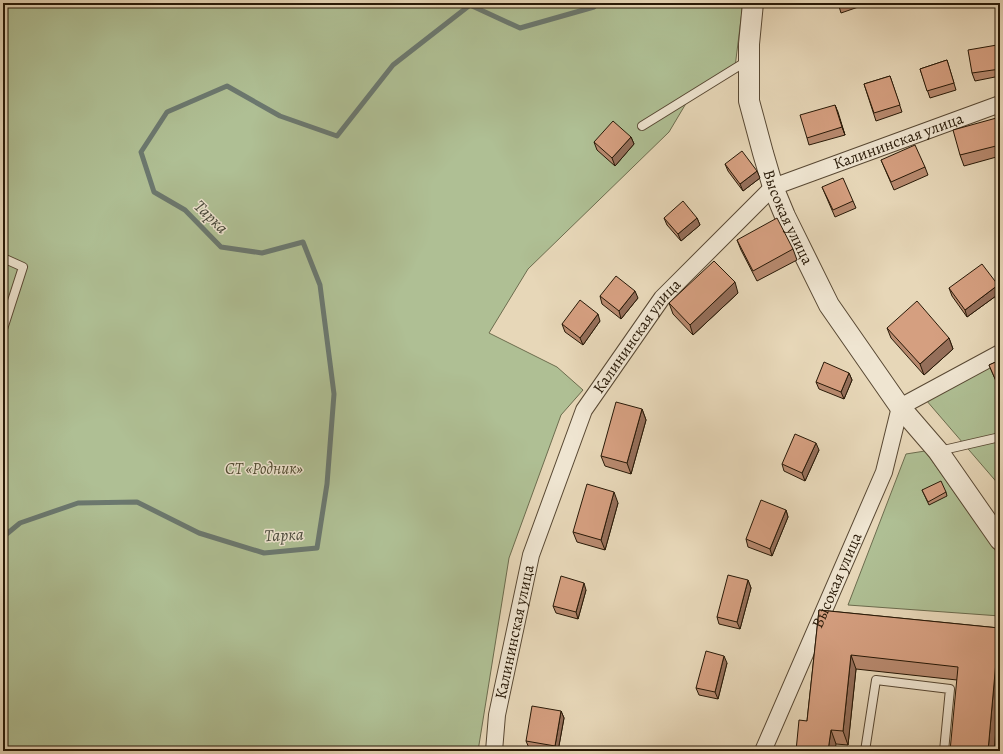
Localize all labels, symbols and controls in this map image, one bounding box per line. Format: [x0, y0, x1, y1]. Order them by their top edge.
street label: Калининская улица [830, 107, 967, 175]
street label: Высокая улица [758, 167, 819, 269]
water label: Тарка [189, 195, 233, 239]
street label: Калининская улица [588, 274, 686, 398]
park label: СТ «Родник» [225, 458, 303, 480]
water label: Тарка [264, 523, 304, 547]
street label: Высокая улица [807, 529, 868, 632]
street label: Калининская улица [490, 562, 540, 701]

